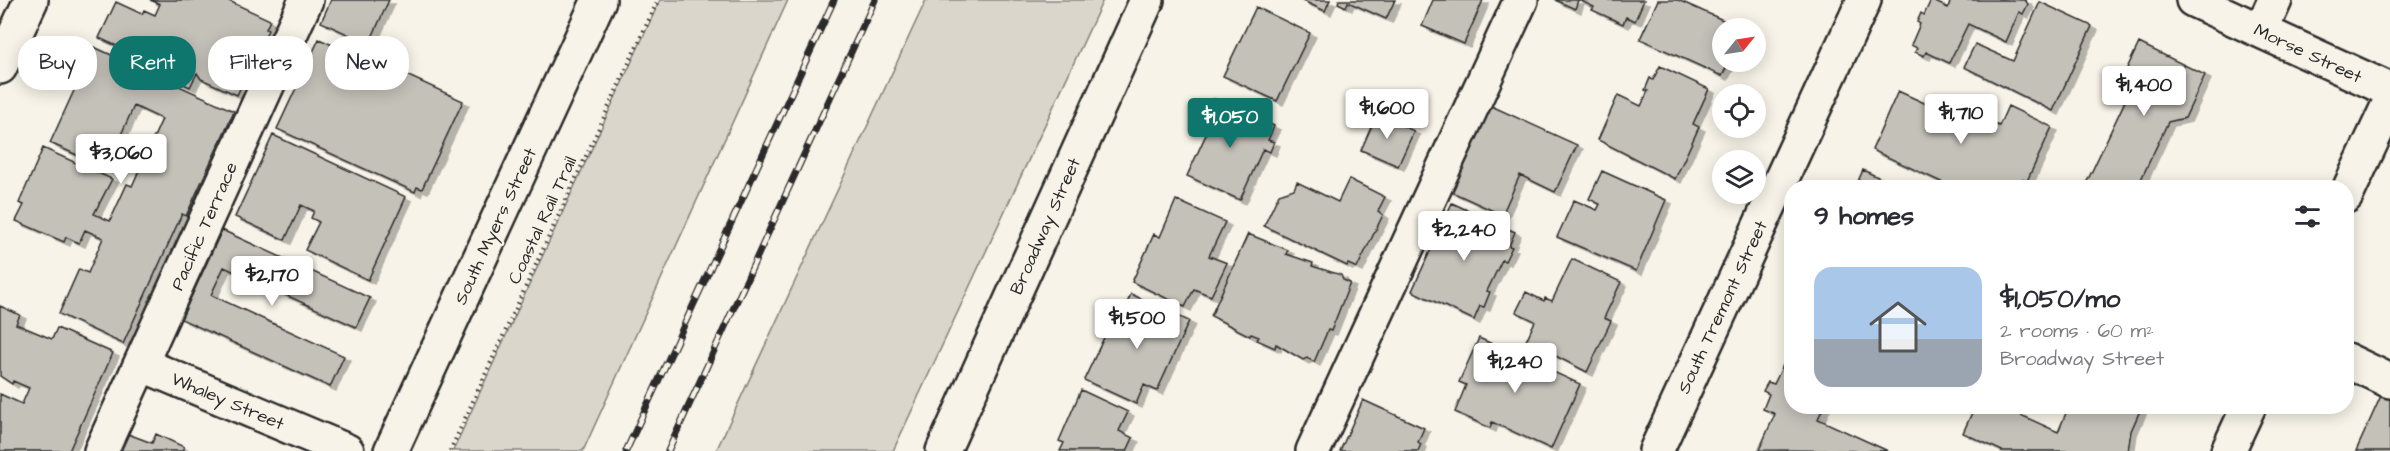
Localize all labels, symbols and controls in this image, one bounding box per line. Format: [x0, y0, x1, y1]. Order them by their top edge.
north arrow [1712, 18, 1766, 72]
map controls [1712, 18, 1766, 204]
street label: Morse Street [2250, 18, 2366, 90]
chip: Buy [18, 36, 97, 90]
chip: Rent [109, 36, 196, 90]
chip: Filters [208, 36, 313, 90]
chip: New [325, 36, 409, 90]
pin: $1,400 [2095, 66, 2193, 117]
text: $1,400 [2116, 71, 2172, 99]
button: locate [1712, 84, 1766, 138]
pin: $1,600 [1338, 89, 1436, 140]
text: $1,600 [1359, 94, 1415, 122]
pin: $1,710 [1912, 94, 2010, 145]
pin: $1,050 [1181, 98, 1279, 149]
text: $1,710 [1939, 99, 1983, 127]
text: $1,050 [1202, 103, 1258, 131]
pin: $3,060 [72, 134, 170, 185]
text: $3,060 [90, 139, 152, 167]
street label: South Myers Street [448, 143, 544, 309]
button: layers [1712, 150, 1766, 204]
street label: Coastal Rail Trail [502, 152, 583, 288]
street label: Broadway Street [1004, 153, 1088, 299]
street label: Pacific Terrace [165, 158, 244, 294]
text: 9 homes [1814, 198, 1914, 234]
icon: filters [2291, 200, 2324, 233]
pin: $2,240 [1415, 211, 1513, 262]
text: $2,240 [1432, 216, 1496, 244]
street label: South Tremont Street [1671, 216, 1774, 398]
pin: $2,170 [223, 256, 321, 307]
text: $2,170 [245, 261, 299, 289]
text: $1,050/mo [2000, 281, 2120, 317]
icon: home [1862, 291, 1934, 363]
pin: $1,500 [1088, 299, 1186, 350]
text: $1,500 [1109, 304, 1165, 332]
text: 2 rooms · 60 m² [2000, 317, 2154, 345]
pin: $1,240 [1466, 343, 1564, 394]
text: Broadway Street [2000, 345, 2164, 373]
text: $1,240 [1488, 348, 1542, 376]
street label: Whaley Street [167, 366, 289, 438]

